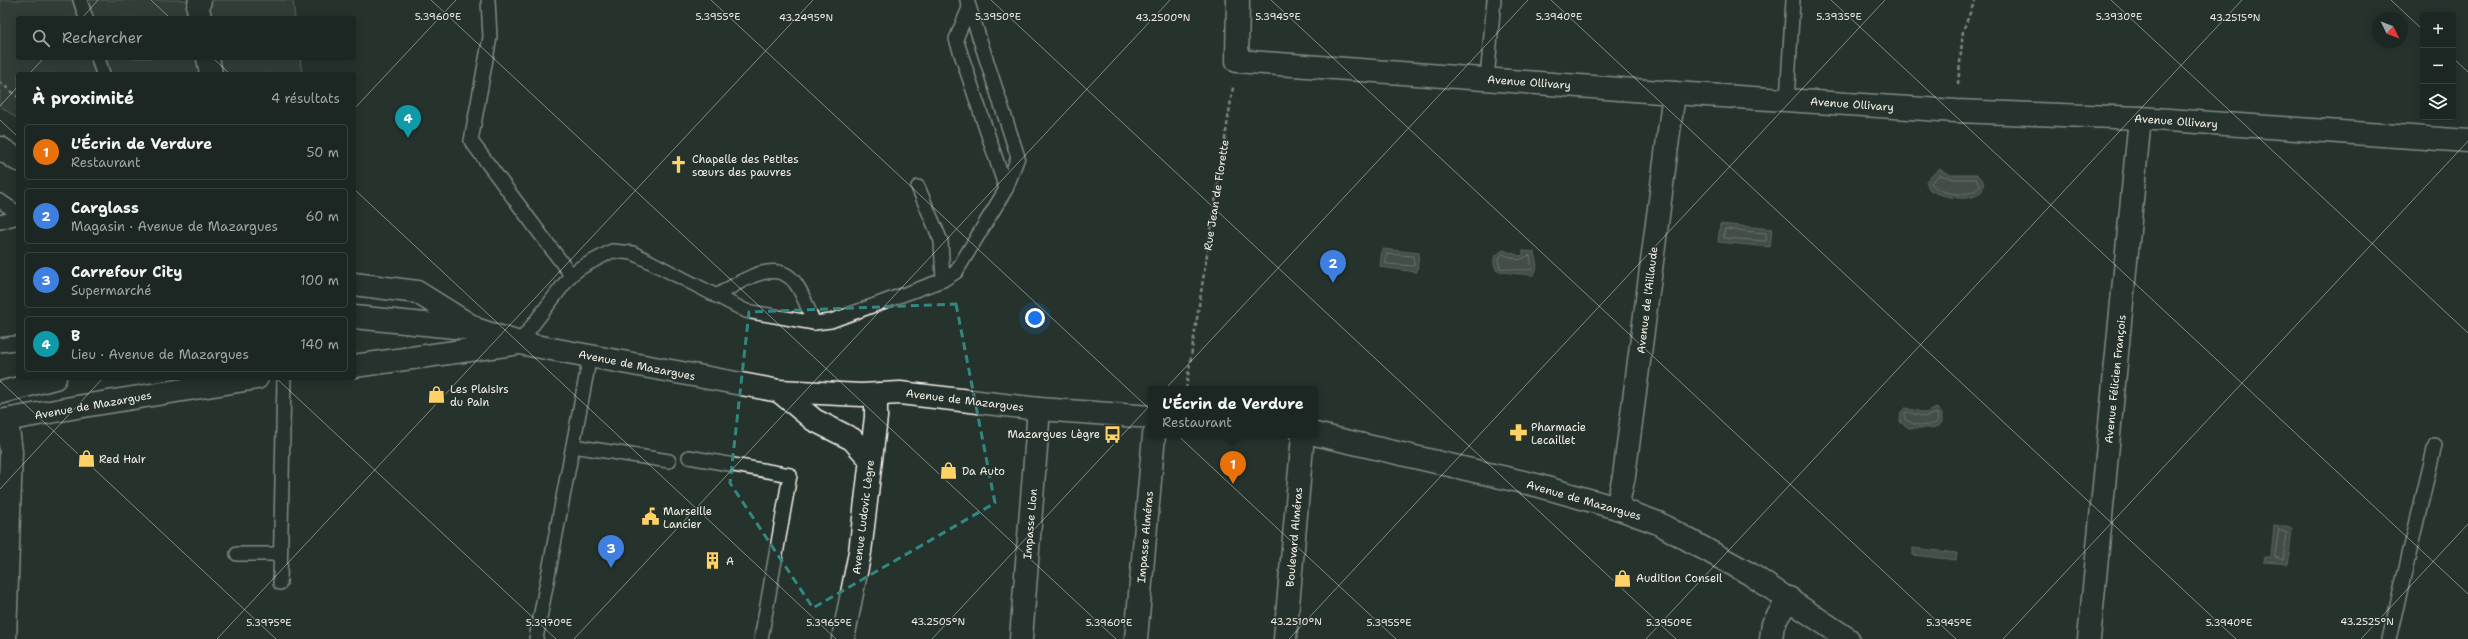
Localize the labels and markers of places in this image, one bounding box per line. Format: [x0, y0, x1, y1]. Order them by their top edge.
pin: 4 [395, 105, 421, 138]
place label: Chapelle des Petites sœurs des pauvres [692, 152, 799, 180]
church icon: Chapelle des Petites sœurs des pauvres [669, 155, 689, 175]
pin: 2 [1320, 250, 1346, 283]
place label: Les Plaisirs du Pain [450, 382, 509, 410]
shop icon: Les Plaisirs du Pain [427, 385, 447, 405]
place label: Pharmacie Lecaillet [1531, 420, 1586, 448]
pharmacy icon: Pharmacie Lecaillet [1508, 423, 1528, 443]
bus stop icon: Mazargues Lègre [1103, 424, 1123, 444]
place label: Mazargues Lègre [1008, 427, 1100, 442]
shop icon: Red Hair [76, 449, 96, 469]
pin: 1 [1220, 451, 1246, 484]
place label: Red Hair [99, 452, 146, 467]
shop icon: Da Auto [939, 461, 959, 481]
place label: Da Auto [962, 464, 1005, 479]
place label: Marseille Lancier [663, 504, 712, 532]
public building icon: Marseille Lancier [640, 507, 660, 527]
pin: 3 [598, 535, 624, 568]
building icon: A [703, 551, 723, 571]
place label: A [726, 554, 734, 569]
shop icon: Audition Conseil [1613, 568, 1633, 588]
place label: Audition Conseil [1636, 571, 1723, 586]

